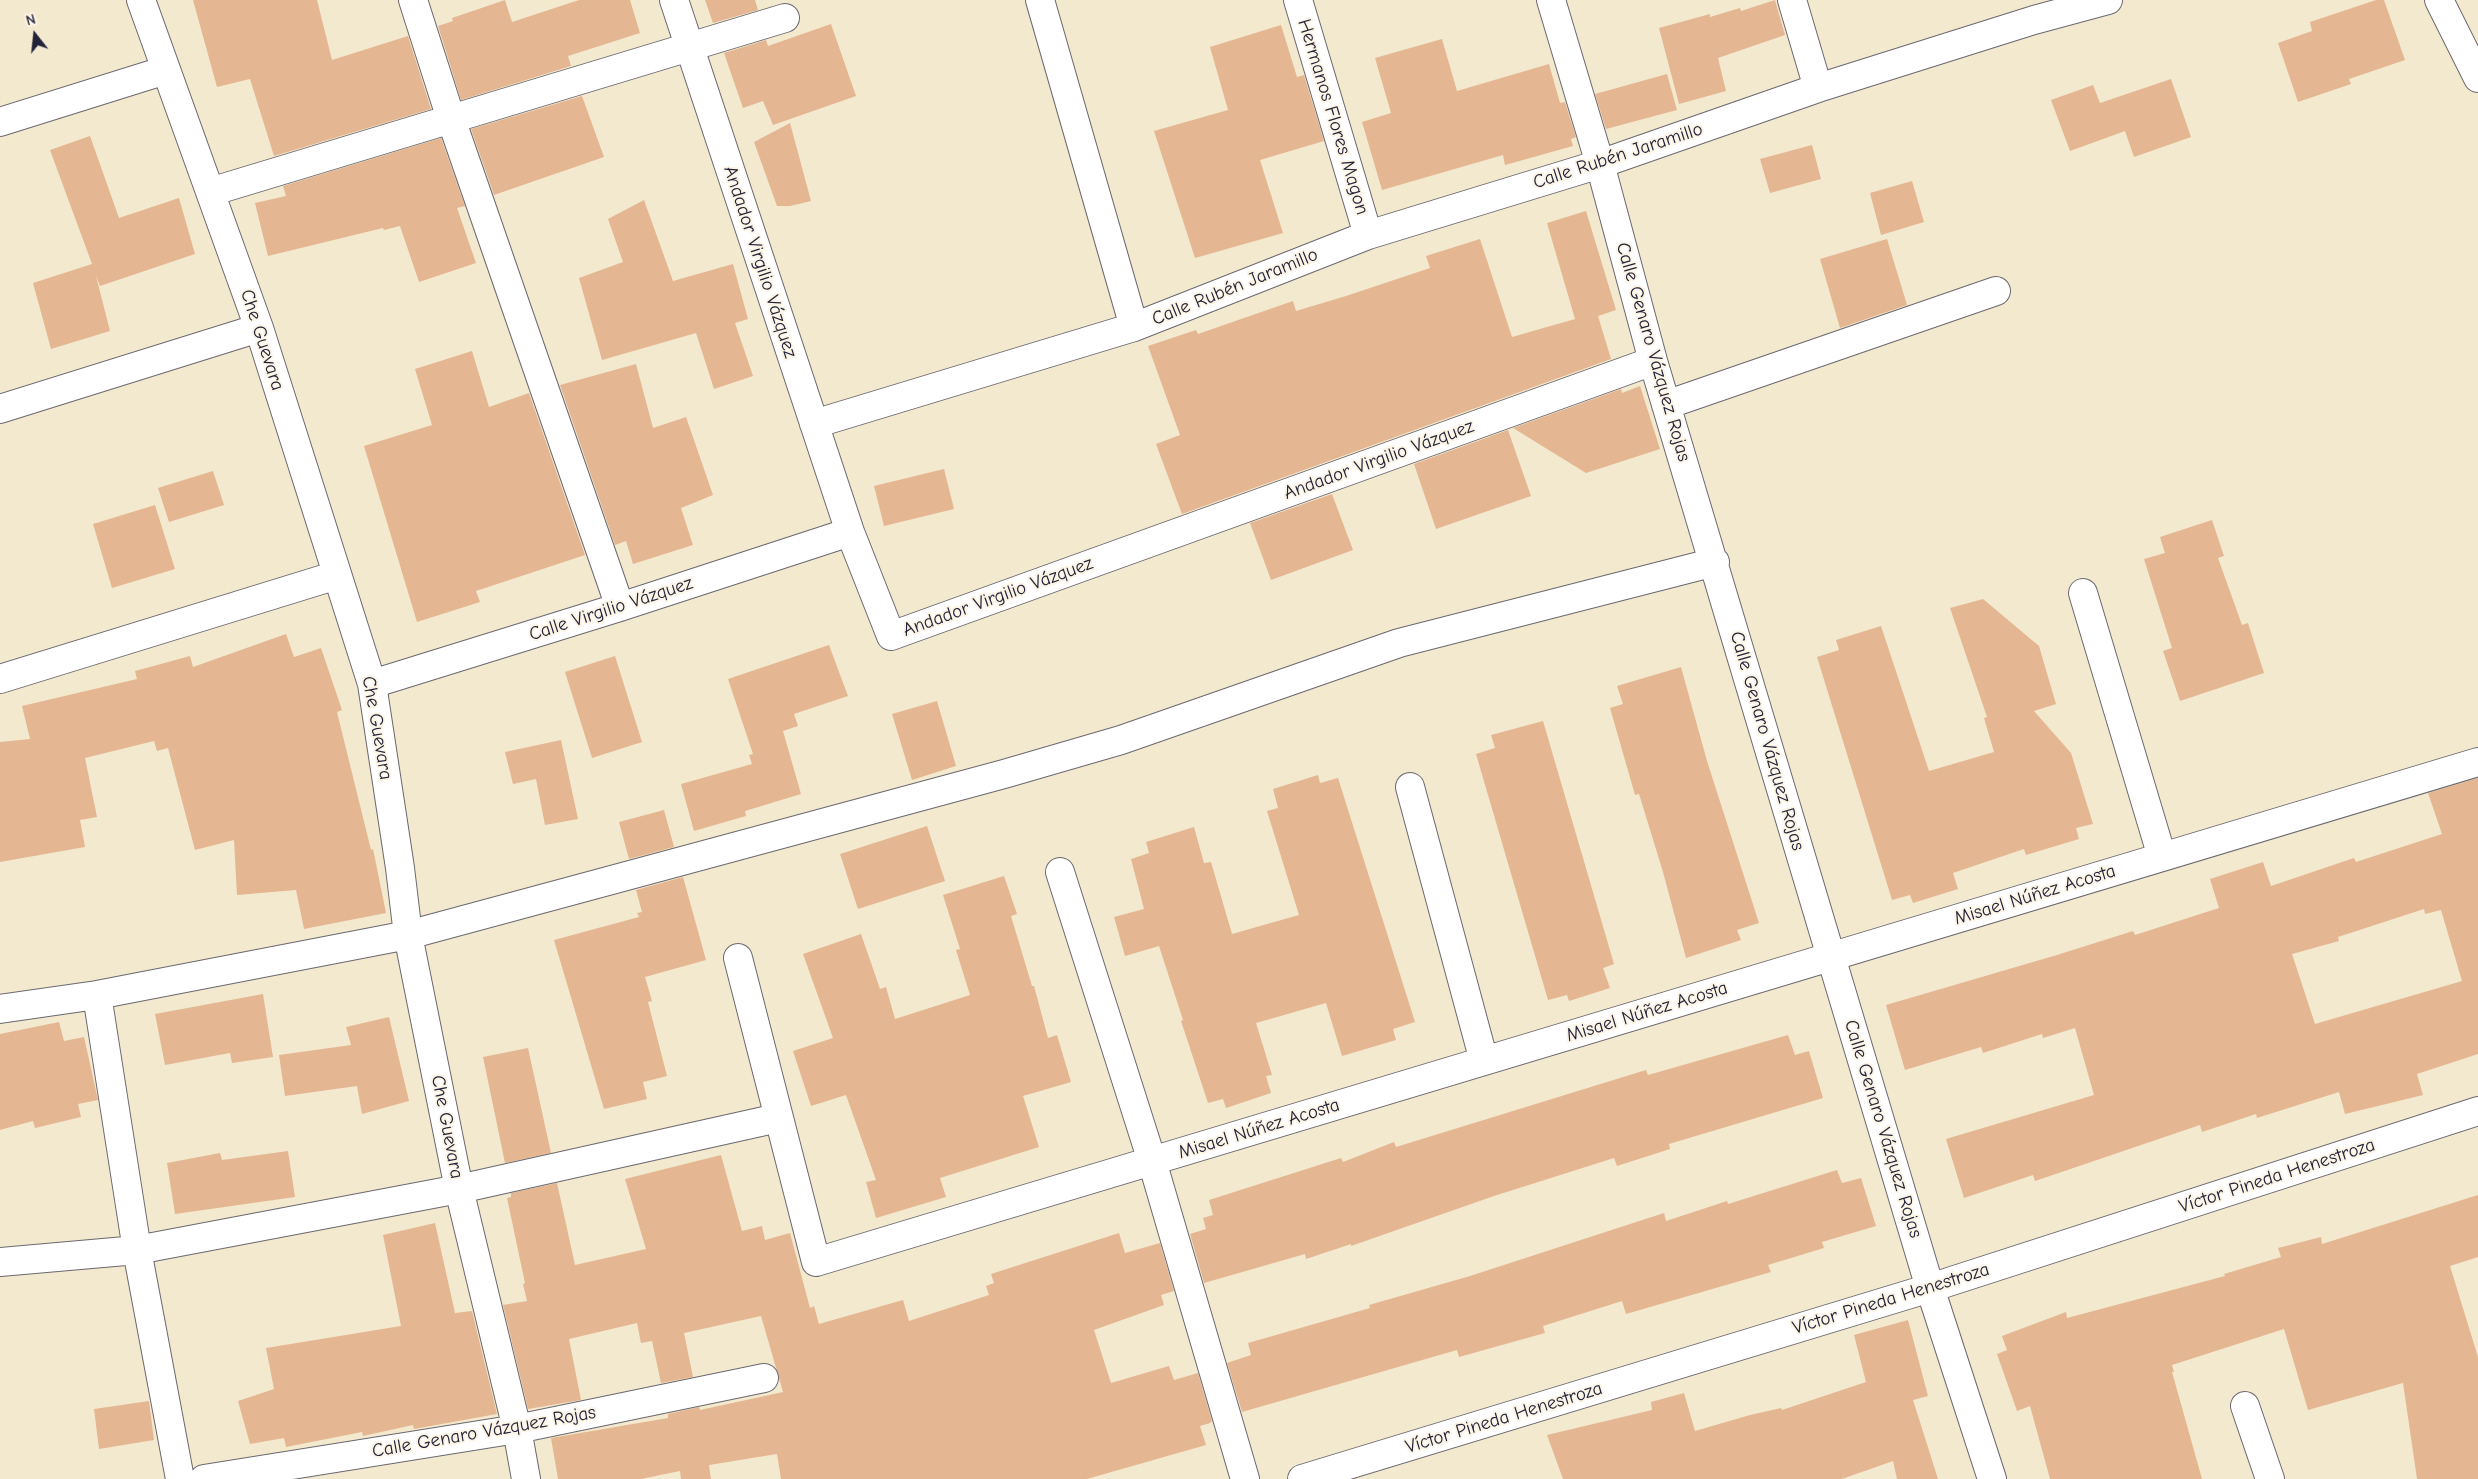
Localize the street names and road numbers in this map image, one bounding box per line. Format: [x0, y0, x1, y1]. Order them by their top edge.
street label: Hermanos Flores Magon [1292, 16, 1374, 218]
street label: Calle Rubén Jaramillo [1530, 118, 1706, 194]
street label: Andador Virgilio Vázquez [718, 163, 802, 361]
street label: Calle Genaro Vázquez Rojas [1611, 240, 1695, 464]
street label: Calle Rubén Jaramillo [1149, 243, 1321, 331]
street label: Che Guevara [235, 287, 289, 393]
street label: Andador Virgilio Vázquez [1281, 415, 1477, 505]
street label: Andador Virgilio Vázquez [900, 552, 1096, 642]
street label: Calle Virgilio Vázquez [526, 572, 696, 646]
street label: Calle Genaro Vázquez Rojas [1725, 629, 1809, 853]
street label: Che Guevara [357, 674, 397, 782]
street label: Misael Núñez Acosta [1952, 860, 2118, 930]
street label: Misael Núñez Acosta [1564, 977, 1730, 1047]
street label: Calle Genaro Vázquez Rojas [1839, 1017, 1927, 1241]
street label: Che Guevara [426, 1073, 468, 1181]
street label: Misael Núñez Acosta [1176, 1094, 1342, 1164]
street label: Víctor Pineda Henestroza [2176, 1134, 2378, 1218]
street label: Víctor Pineda Henestroza [1790, 1258, 1992, 1340]
street label: Víctor Pineda Henestroza [1403, 1377, 1605, 1459]
street label: Calle Genaro Vázquez Rojas [370, 1401, 598, 1463]

